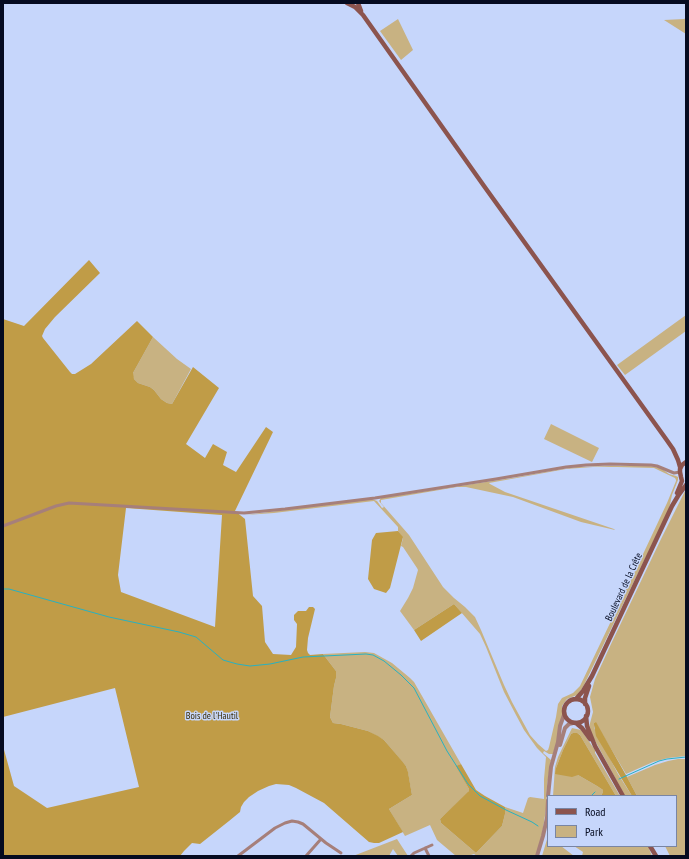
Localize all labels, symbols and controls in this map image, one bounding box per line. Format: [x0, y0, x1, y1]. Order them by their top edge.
street label: Boulevard de la Crête [603, 551, 645, 623]
park label: Bois de l'Hautil [186, 710, 238, 722]
legend [547, 795, 677, 847]
text: Road [585, 804, 605, 819]
text: Park [585, 824, 603, 839]

